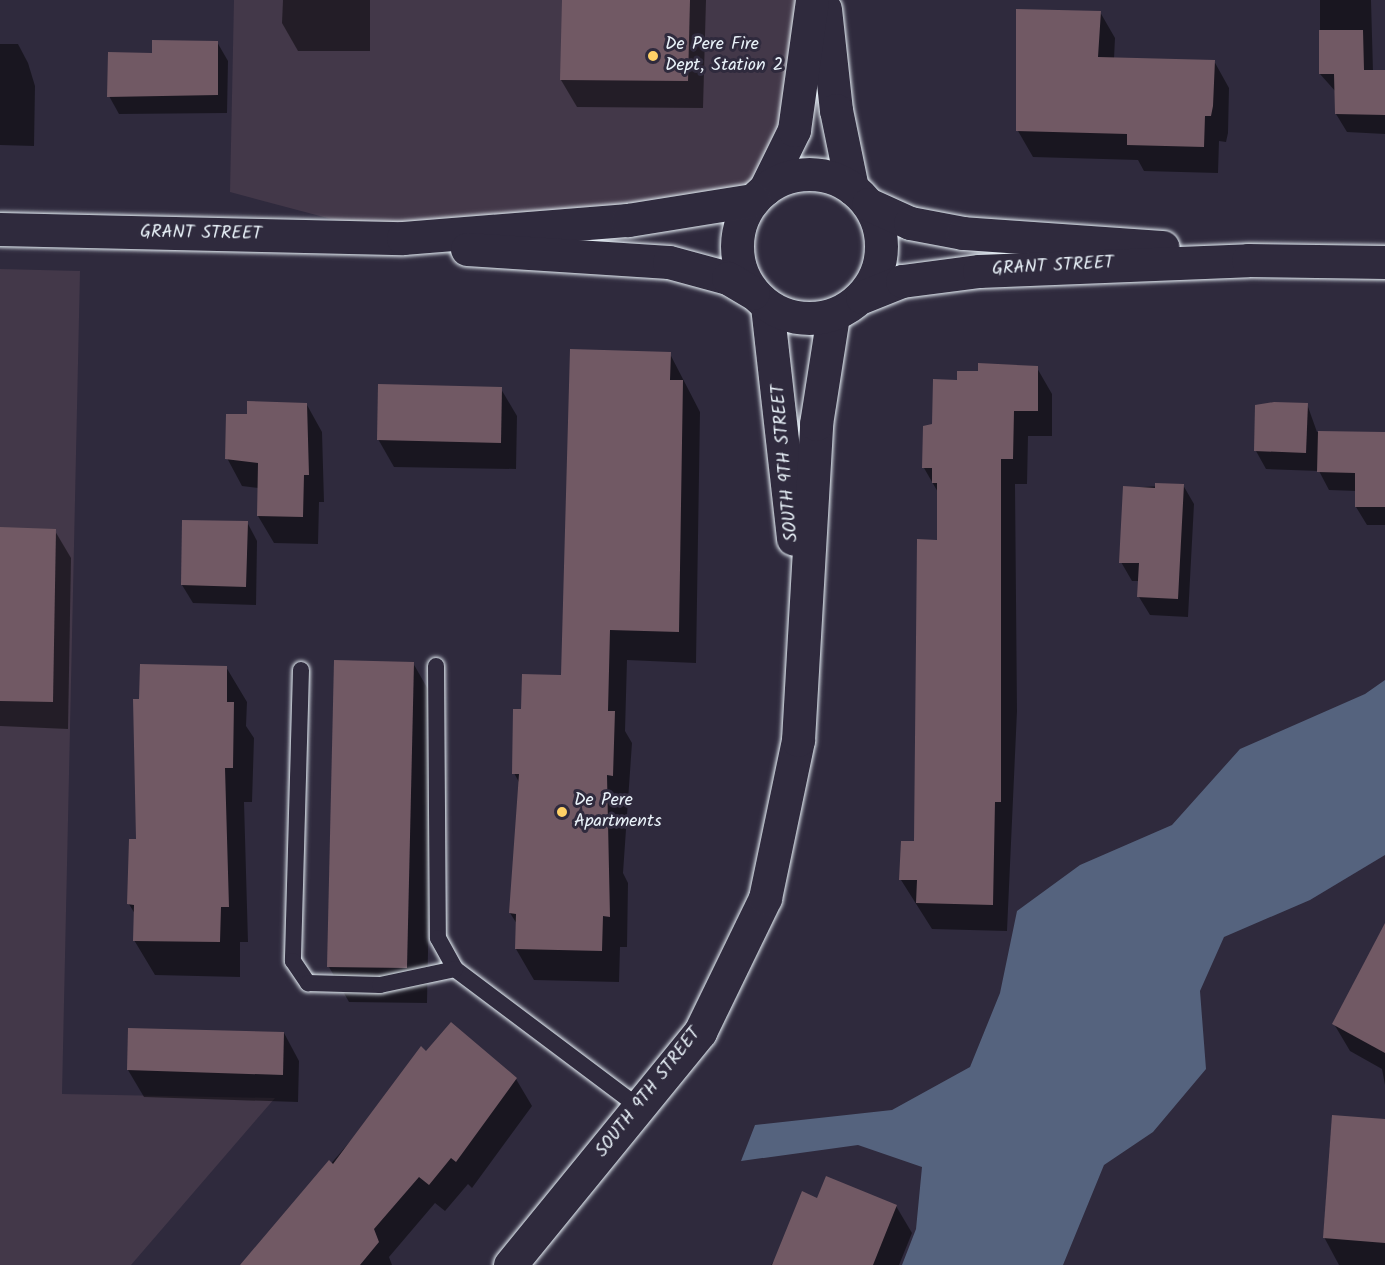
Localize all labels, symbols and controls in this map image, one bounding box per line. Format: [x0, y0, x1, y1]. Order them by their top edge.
place label: De Pere Fire Dept, Station 2 [665, 35, 783, 78]
marker: De Pere Fire Dept, Station 2 [646, 49, 660, 63]
street label: GRANT STREET [140, 222, 262, 246]
street label: GRANT STREET [992, 253, 1114, 281]
street label: SOUTH 9TH STREET [768, 383, 804, 543]
place label: De Pere Apartments [574, 791, 662, 834]
marker: De Pere Apartments [555, 805, 569, 819]
street label: SOUTH 9TH STREET [592, 1024, 706, 1162]

